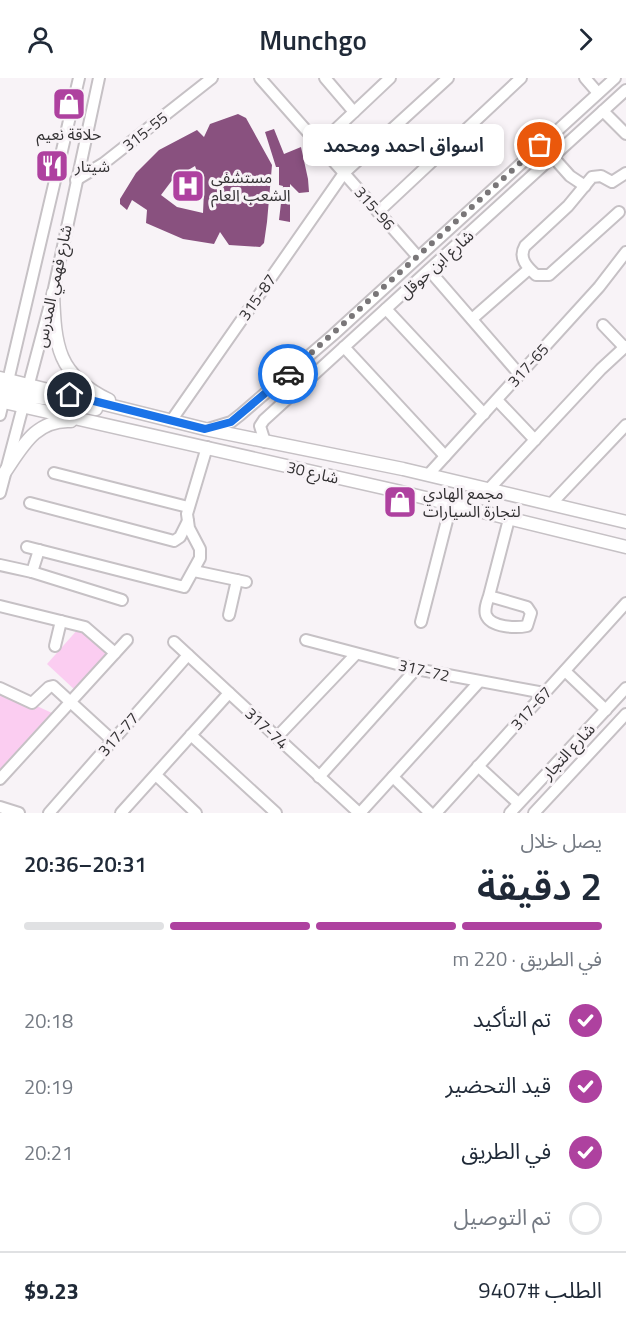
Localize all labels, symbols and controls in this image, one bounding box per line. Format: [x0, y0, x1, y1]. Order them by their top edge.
text: Munchgo [259, 19, 367, 60]
icon: person [24, 23, 57, 56]
icon: forward [569, 23, 602, 56]
shop icon: حلاقة نعيم [51, 86, 87, 122]
street label: 315-55 [117, 106, 173, 156]
pin [514, 119, 565, 170]
place label: حلاقة نعيم [36, 122, 102, 147]
callout: اسواق احمد ومحمد [303, 124, 504, 166]
icon: bag [523, 128, 556, 161]
text: اسواق احمد ومحمد [323, 129, 484, 160]
restaurant icon: شيتار [34, 148, 70, 184]
place label: شيتار [74, 154, 110, 178]
place label: مستشفى الشعب العام [211, 165, 291, 208]
hospital icon: مستشفى الشعب العام [170, 168, 206, 204]
street label: 315-96 [349, 181, 401, 235]
street label: شارع فهمي المدرس [28, 222, 79, 350]
street label: شارع ابن حوقل [393, 224, 480, 305]
street label: 315-87 [232, 269, 282, 325]
street label: 317-65 [502, 338, 554, 392]
courier [258, 344, 318, 404]
icon: car [272, 358, 305, 391]
pin [44, 369, 95, 420]
icon: home [53, 378, 86, 411]
street label: شارع 30 [284, 454, 341, 491]
place label: مجمع الهادي لتجارة السيارات [423, 481, 521, 523]
shop icon: مجمع الهادي لتجارة السيارات [382, 484, 418, 520]
street label: 317-72 [396, 652, 452, 688]
street label: 317-67 [505, 681, 557, 735]
street label: 317-74 [240, 702, 294, 754]
street label: 317-77 [92, 707, 144, 761]
street label: شارع التجار [535, 717, 601, 786]
text: يصل خلال [520, 825, 602, 856]
text: 20:31–20:36 [24, 847, 147, 881]
text: 2 دقيقة [477, 856, 602, 915]
text: في الطريق · 220 m [452, 943, 602, 974]
text: تم التأكيد [473, 1002, 551, 1036]
icon: check [569, 1004, 602, 1037]
text: 20:18 [24, 1005, 73, 1036]
text: قيد التحضير [445, 1068, 551, 1102]
icon: check [569, 1070, 602, 1103]
text: 20:19 [24, 1071, 73, 1102]
text: في الطريق [461, 1134, 551, 1168]
icon: check [569, 1136, 602, 1169]
text: 20:21 [24, 1137, 73, 1168]
text: تم التوصيل [454, 1200, 551, 1234]
text: الطلب #9407 [478, 1273, 602, 1307]
text: $9.23 [24, 1274, 79, 1308]

